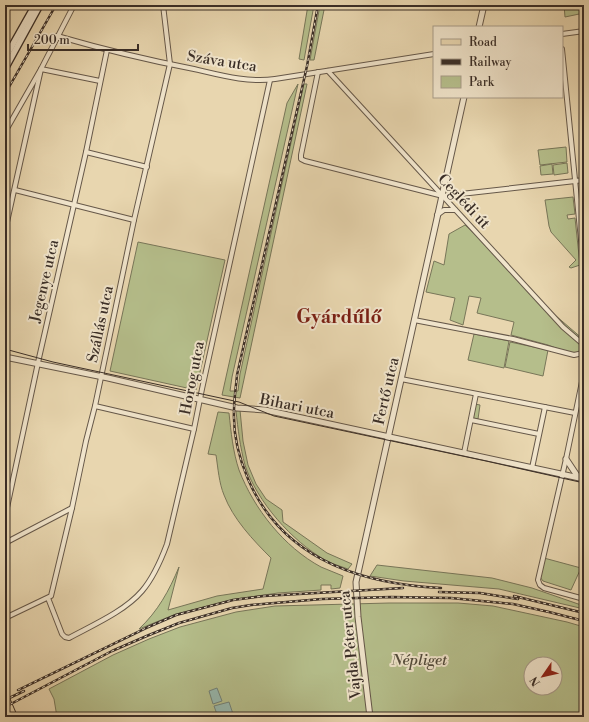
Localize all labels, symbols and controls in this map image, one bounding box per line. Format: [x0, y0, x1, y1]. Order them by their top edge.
scale bar [28, 26, 138, 52]
legend [433, 26, 563, 98]
text: 200 m [34, 33, 70, 48]
text: Road [469, 35, 497, 50]
street label: Száva utca [186, 47, 258, 76]
text: Railway [469, 55, 511, 70]
text: Park [469, 75, 495, 90]
street label: Ceglédi út [433, 170, 494, 233]
street label: Jegenye utca [25, 237, 63, 325]
street label: Szállás utca [83, 283, 118, 364]
district label: Gyárdűlő [296, 305, 382, 329]
street label: Horog utca [176, 339, 209, 417]
street label: Fertő utca [369, 355, 404, 427]
street label: Bihari utca [257, 390, 336, 423]
street label: Vajda Péter utca [335, 589, 366, 701]
park label: Népliget [390, 651, 448, 670]
north arrow [523, 656, 563, 696]
text: N [527, 673, 544, 689]

